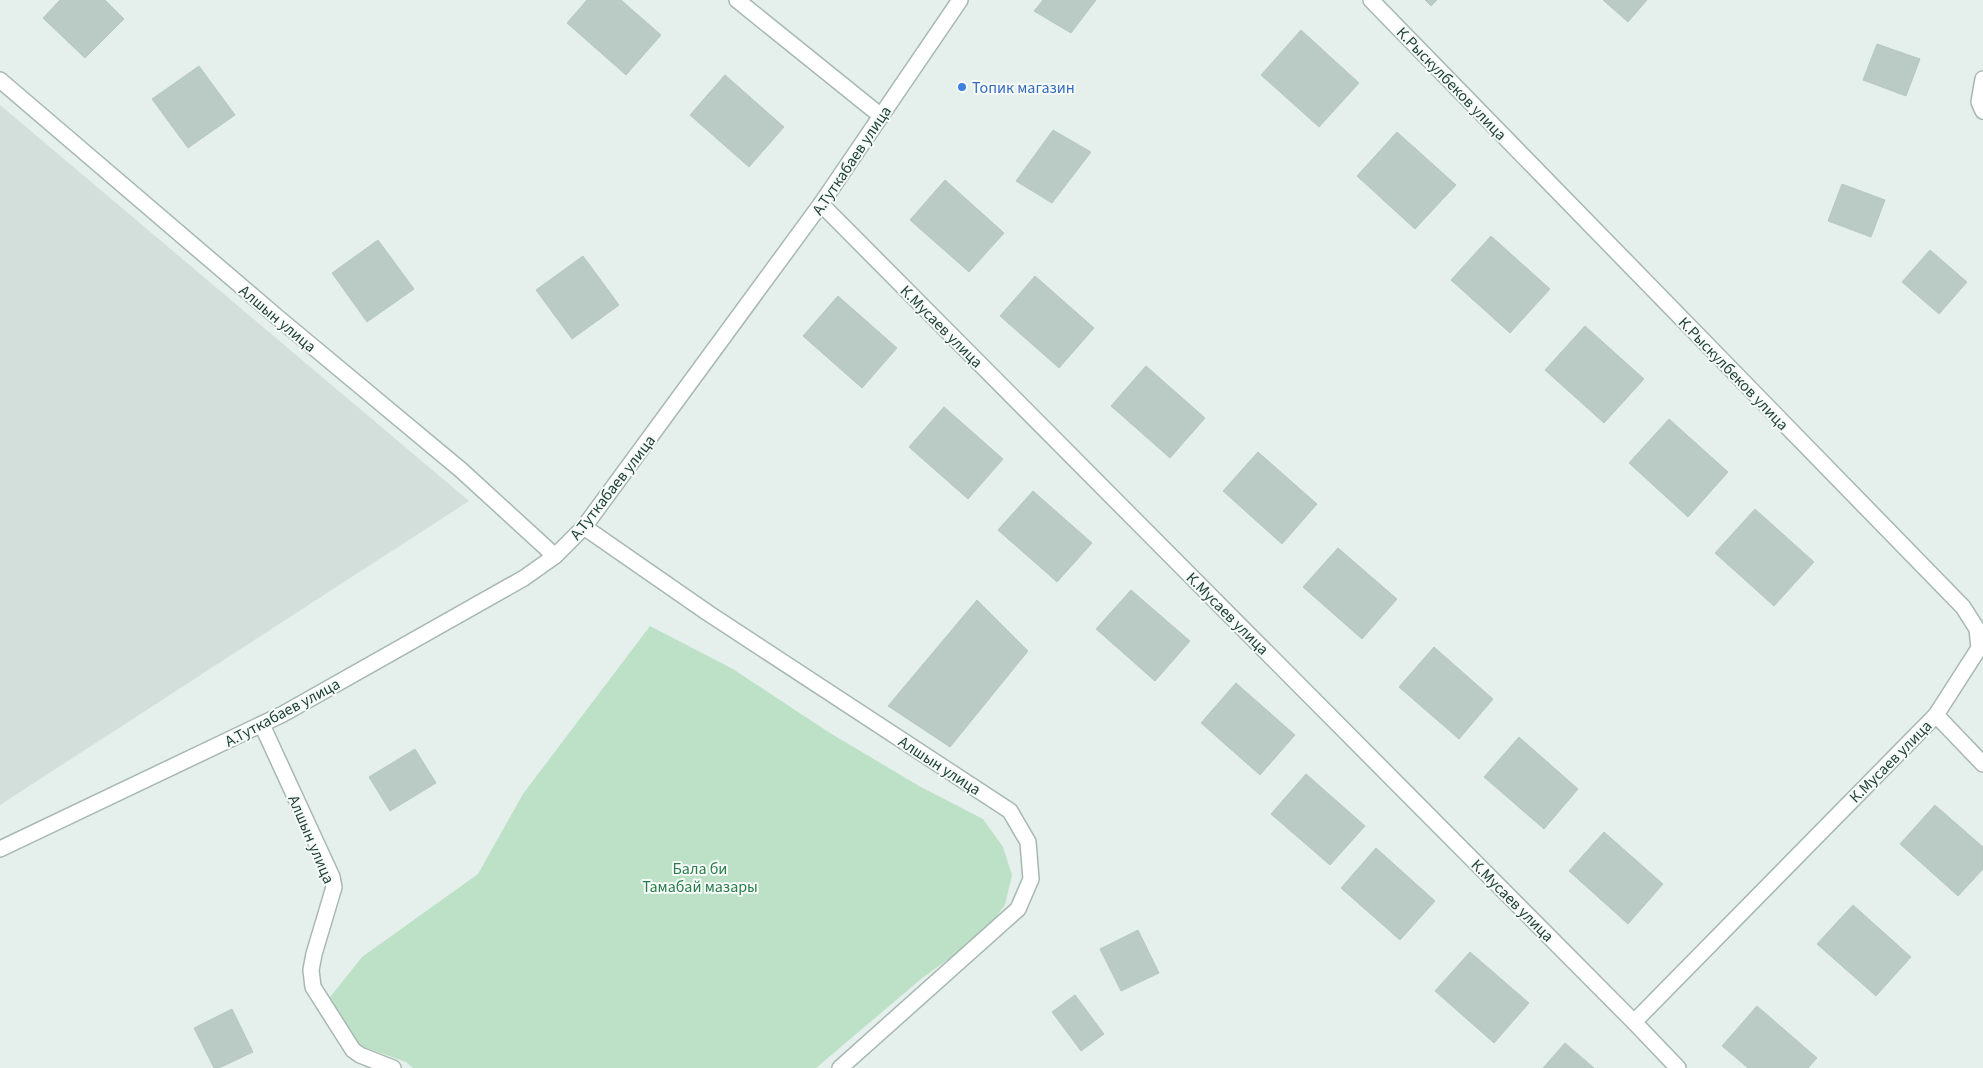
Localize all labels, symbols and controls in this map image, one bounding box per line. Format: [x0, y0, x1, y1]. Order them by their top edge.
street label: К.Рыскулбеков улица [1391, 22, 1511, 145]
place label: Топик магазин [972, 77, 1075, 99]
marker: Топик магазин [956, 81, 968, 93]
street label: А.Туткабаев улица [807, 101, 897, 220]
street label: Алшын улица [234, 280, 321, 358]
street label: К.Мусаев улица [895, 280, 988, 373]
street label: К.Рыскулбеков улица [1673, 312, 1793, 435]
street label: А.Туткабаев улица [565, 431, 661, 545]
street label: К.Мусаев улица [1181, 567, 1274, 660]
street label: А.Туткабаев улица [221, 673, 344, 753]
street label: К.Мусаев улица [1844, 715, 1937, 808]
street label: Алшын улица [894, 731, 985, 801]
street label: Алшын улица [283, 792, 340, 887]
street label: К.Мусаев улица [1466, 854, 1559, 947]
park label: Бала би Тамабай мазары [642, 858, 758, 898]

